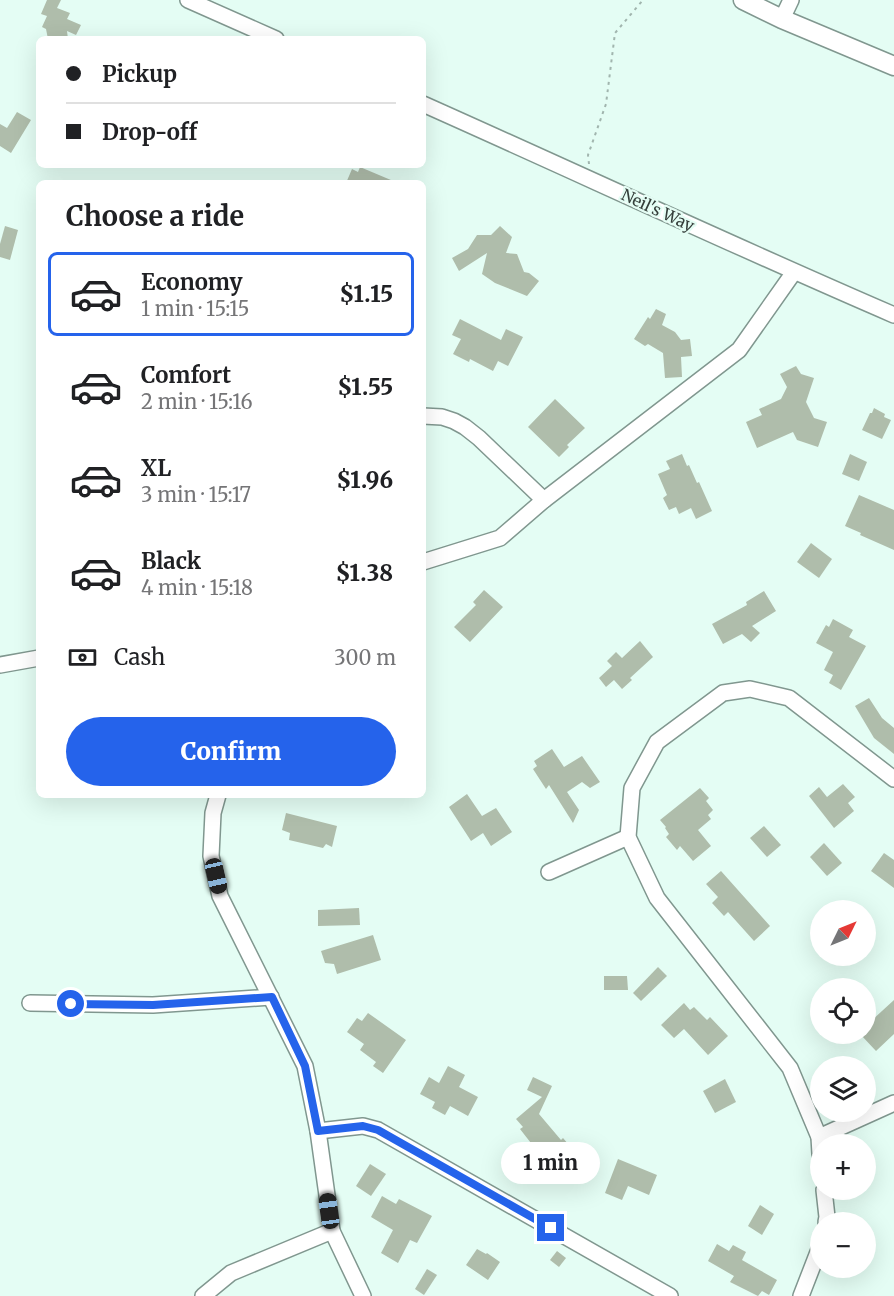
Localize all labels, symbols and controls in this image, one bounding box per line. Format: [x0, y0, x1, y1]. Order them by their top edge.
text: Pickup [102, 60, 177, 88]
text: Drop-off [102, 118, 197, 146]
street label: Neil's Way [618, 184, 698, 236]
text: Choose a ride [66, 199, 244, 233]
icon: car [69, 267, 123, 321]
text: Economy [141, 268, 242, 296]
text: $1.15 [340, 280, 393, 308]
text: 1 min · 15:15 [141, 296, 249, 321]
icon: car [69, 360, 123, 414]
text: Comfort [141, 361, 231, 389]
text: $1.55 [337, 373, 393, 401]
text: 2 min · 15:16 [141, 389, 253, 414]
icon: car [69, 453, 123, 507]
text: XL [141, 454, 171, 482]
text: $1.96 [336, 466, 393, 494]
text: 3 min · 15:17 [141, 482, 251, 507]
icon: car [69, 546, 123, 600]
text: Black [141, 547, 201, 575]
text: $1.38 [336, 559, 393, 587]
text: 4 min · 15:18 [141, 575, 253, 600]
icon: cash [66, 641, 99, 674]
text: Cash [114, 643, 165, 671]
text: 300 m [334, 645, 396, 670]
button: Confirm [66, 717, 396, 786]
car [203, 856, 229, 896]
north arrow [810, 900, 876, 966]
map controls [810, 900, 876, 1278]
button: locate [810, 978, 876, 1044]
route start [57, 990, 84, 1017]
button: layers [810, 1056, 876, 1122]
button: + [810, 1134, 876, 1200]
callout: 1 min [502, 1141, 600, 1183]
text: 1 min [523, 1150, 578, 1175]
car [318, 1192, 340, 1230]
button: − [810, 1212, 876, 1278]
route end [537, 1214, 564, 1241]

